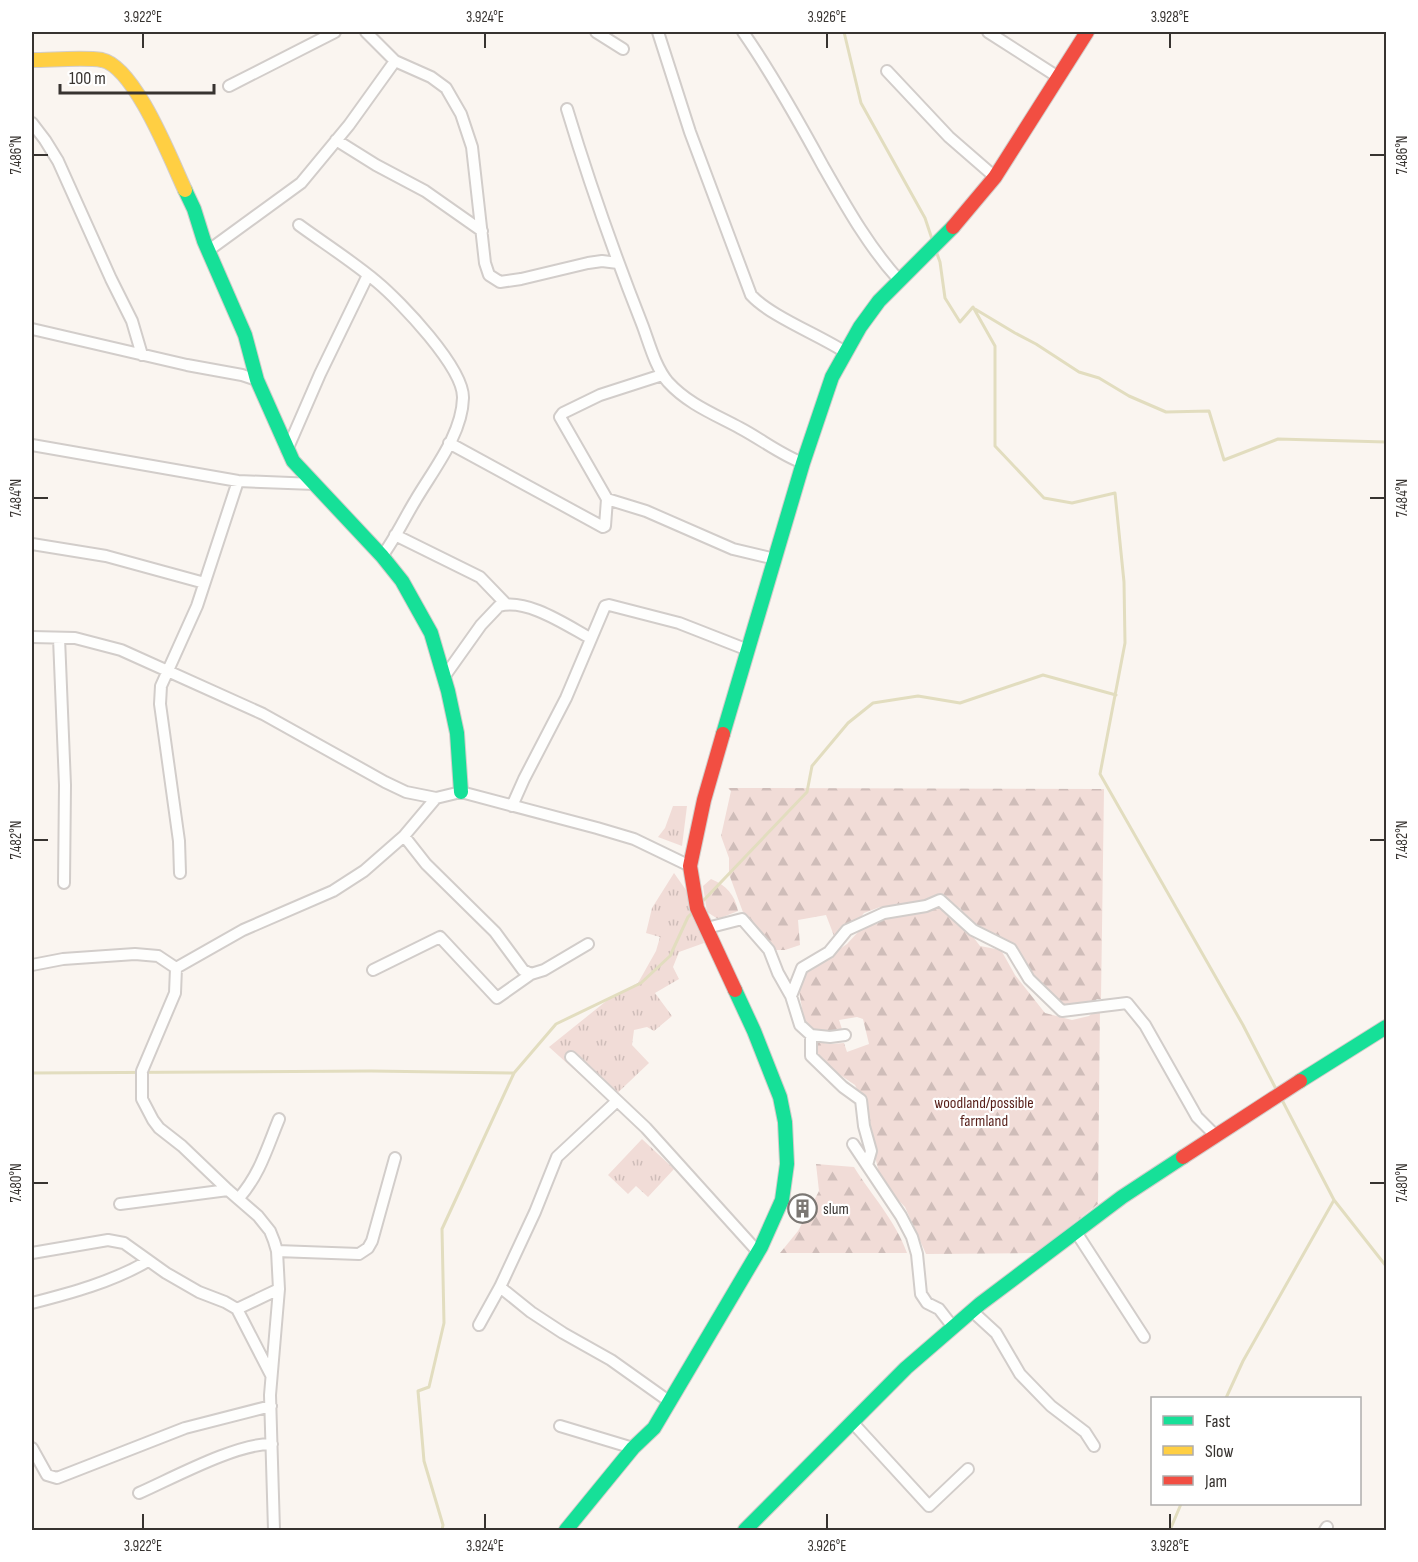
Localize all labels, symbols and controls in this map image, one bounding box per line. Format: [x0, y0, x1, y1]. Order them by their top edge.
text: 3.922°E [124, 8, 162, 27]
text: 3.924°E [466, 8, 504, 27]
text: 3.926°E [808, 8, 846, 27]
text: 3.928°E [1151, 8, 1189, 27]
scale bar [60, 57, 214, 95]
text: 100 m [69, 68, 106, 89]
text: 7.486°N [7, 135, 26, 175]
text: 7.486°N [1393, 135, 1412, 175]
text: 7.484°N [7, 479, 26, 517]
text: 7.484°N [1393, 479, 1412, 517]
text: 7.482°N [7, 821, 26, 859]
text: 7.482°N [1393, 821, 1412, 859]
park label: woodland/possible farmland [934, 1094, 1034, 1131]
text: 7.480°N [7, 1163, 26, 1203]
text: 7.480°N [1393, 1163, 1412, 1203]
building icon: slum [786, 1192, 818, 1224]
place label: slum [823, 1200, 849, 1219]
legend [1151, 1397, 1361, 1505]
text: Fast [1205, 1411, 1231, 1432]
text: Slow [1205, 1441, 1234, 1462]
text: Jam [1204, 1471, 1227, 1492]
text: 3.922°E [124, 1537, 162, 1556]
text: 3.924°E [466, 1537, 504, 1556]
text: 3.926°E [808, 1537, 846, 1556]
text: 3.928°E [1151, 1537, 1189, 1556]

